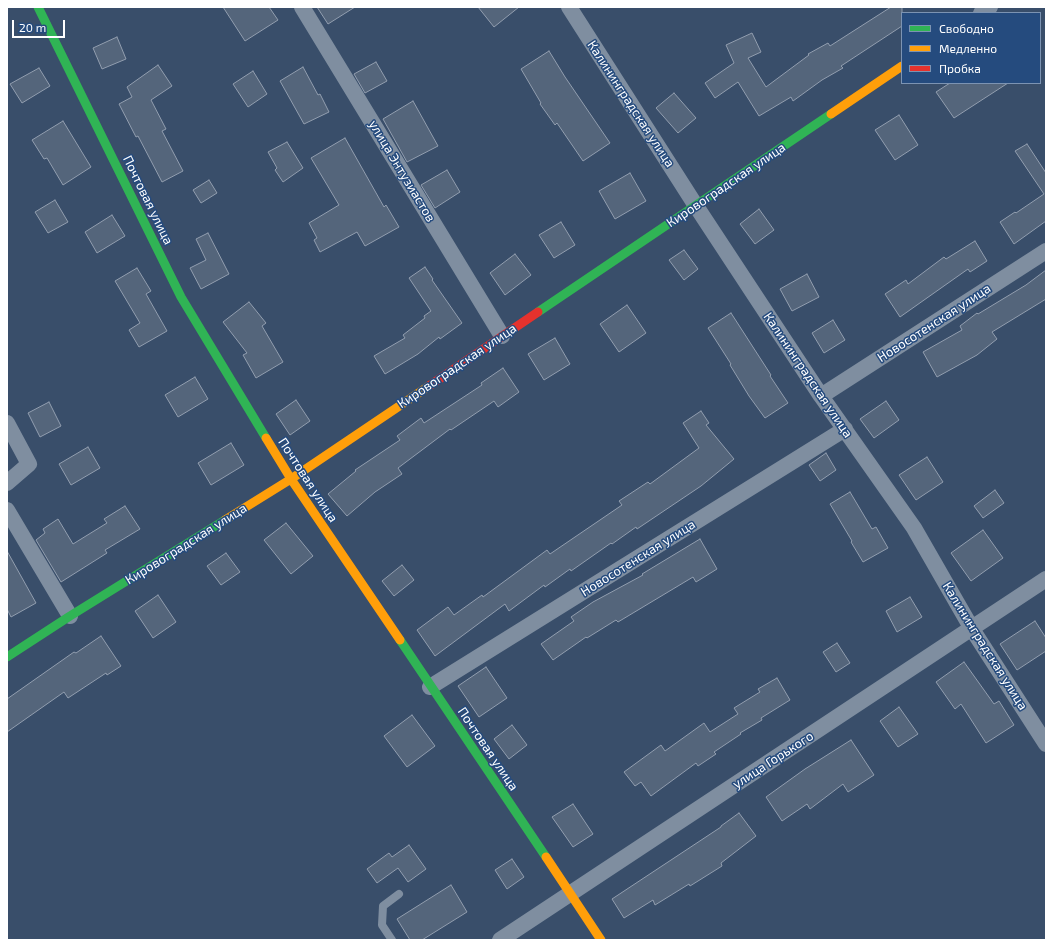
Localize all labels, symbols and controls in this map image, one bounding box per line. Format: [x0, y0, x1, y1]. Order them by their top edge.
scale bar [14, 12, 67, 38]
legend [901, 12, 1041, 84]
text: 20 m [19, 20, 46, 34]
text: Свободно [939, 21, 994, 35]
street label: Калининградская улица [584, 38, 678, 170]
text: Медленно [939, 41, 997, 55]
text: Пробка [939, 61, 981, 75]
street label: улица Энтузиастов [365, 117, 439, 225]
street label: Кировоградская улица [664, 139, 788, 231]
street label: Почтовая улица [120, 153, 176, 247]
street label: Новосотенская улица [874, 281, 994, 365]
street label: Калининградская улица [760, 309, 856, 441]
street label: Кировоградская улица [395, 320, 519, 412]
street label: Почтовая улица [275, 435, 341, 525]
street label: Кировоградская улица [122, 500, 250, 588]
street label: Новосотенская улица [578, 516, 698, 600]
street label: Калининградская улица [939, 579, 1031, 713]
street label: Почтовая улица [454, 704, 522, 794]
street label: улица Горького [730, 728, 816, 792]

